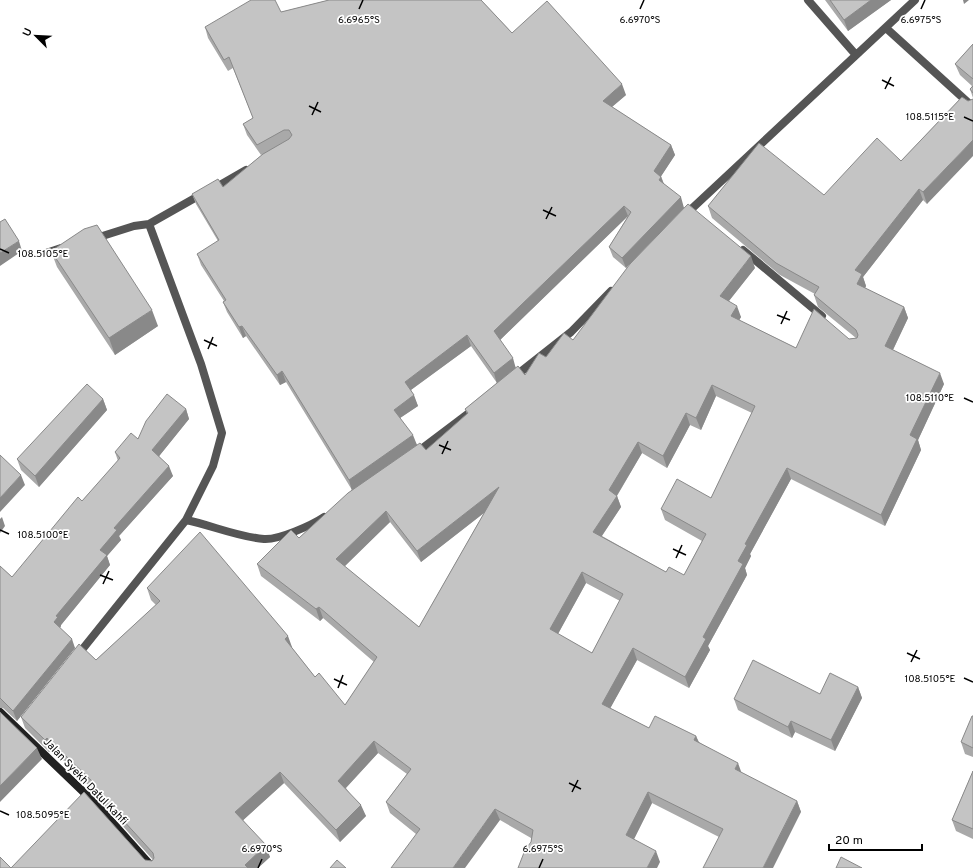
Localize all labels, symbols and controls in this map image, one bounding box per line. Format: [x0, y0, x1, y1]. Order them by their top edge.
text: 6.6965°S [338, 14, 380, 27]
text: 6.6970°S [620, 14, 660, 27]
text: 6.6975°S [900, 14, 942, 27]
north arrow [16, 16, 56, 56]
text: U [20, 26, 36, 39]
text: 108.5115°E [906, 111, 954, 124]
text: 108.5105°E [17, 248, 69, 261]
text: 108.5110°E [906, 392, 954, 405]
text: 108.5100°E [17, 529, 69, 542]
text: 108.5105°E [904, 673, 956, 686]
street label: Jalan Syekh Datul Kahfi [40, 735, 131, 828]
text: 108.5095°E [16, 809, 70, 822]
scale bar [829, 826, 922, 852]
text: 20 m [835, 833, 863, 849]
text: 6.6970°S [242, 843, 282, 856]
text: 6.6975°S [522, 843, 564, 856]

